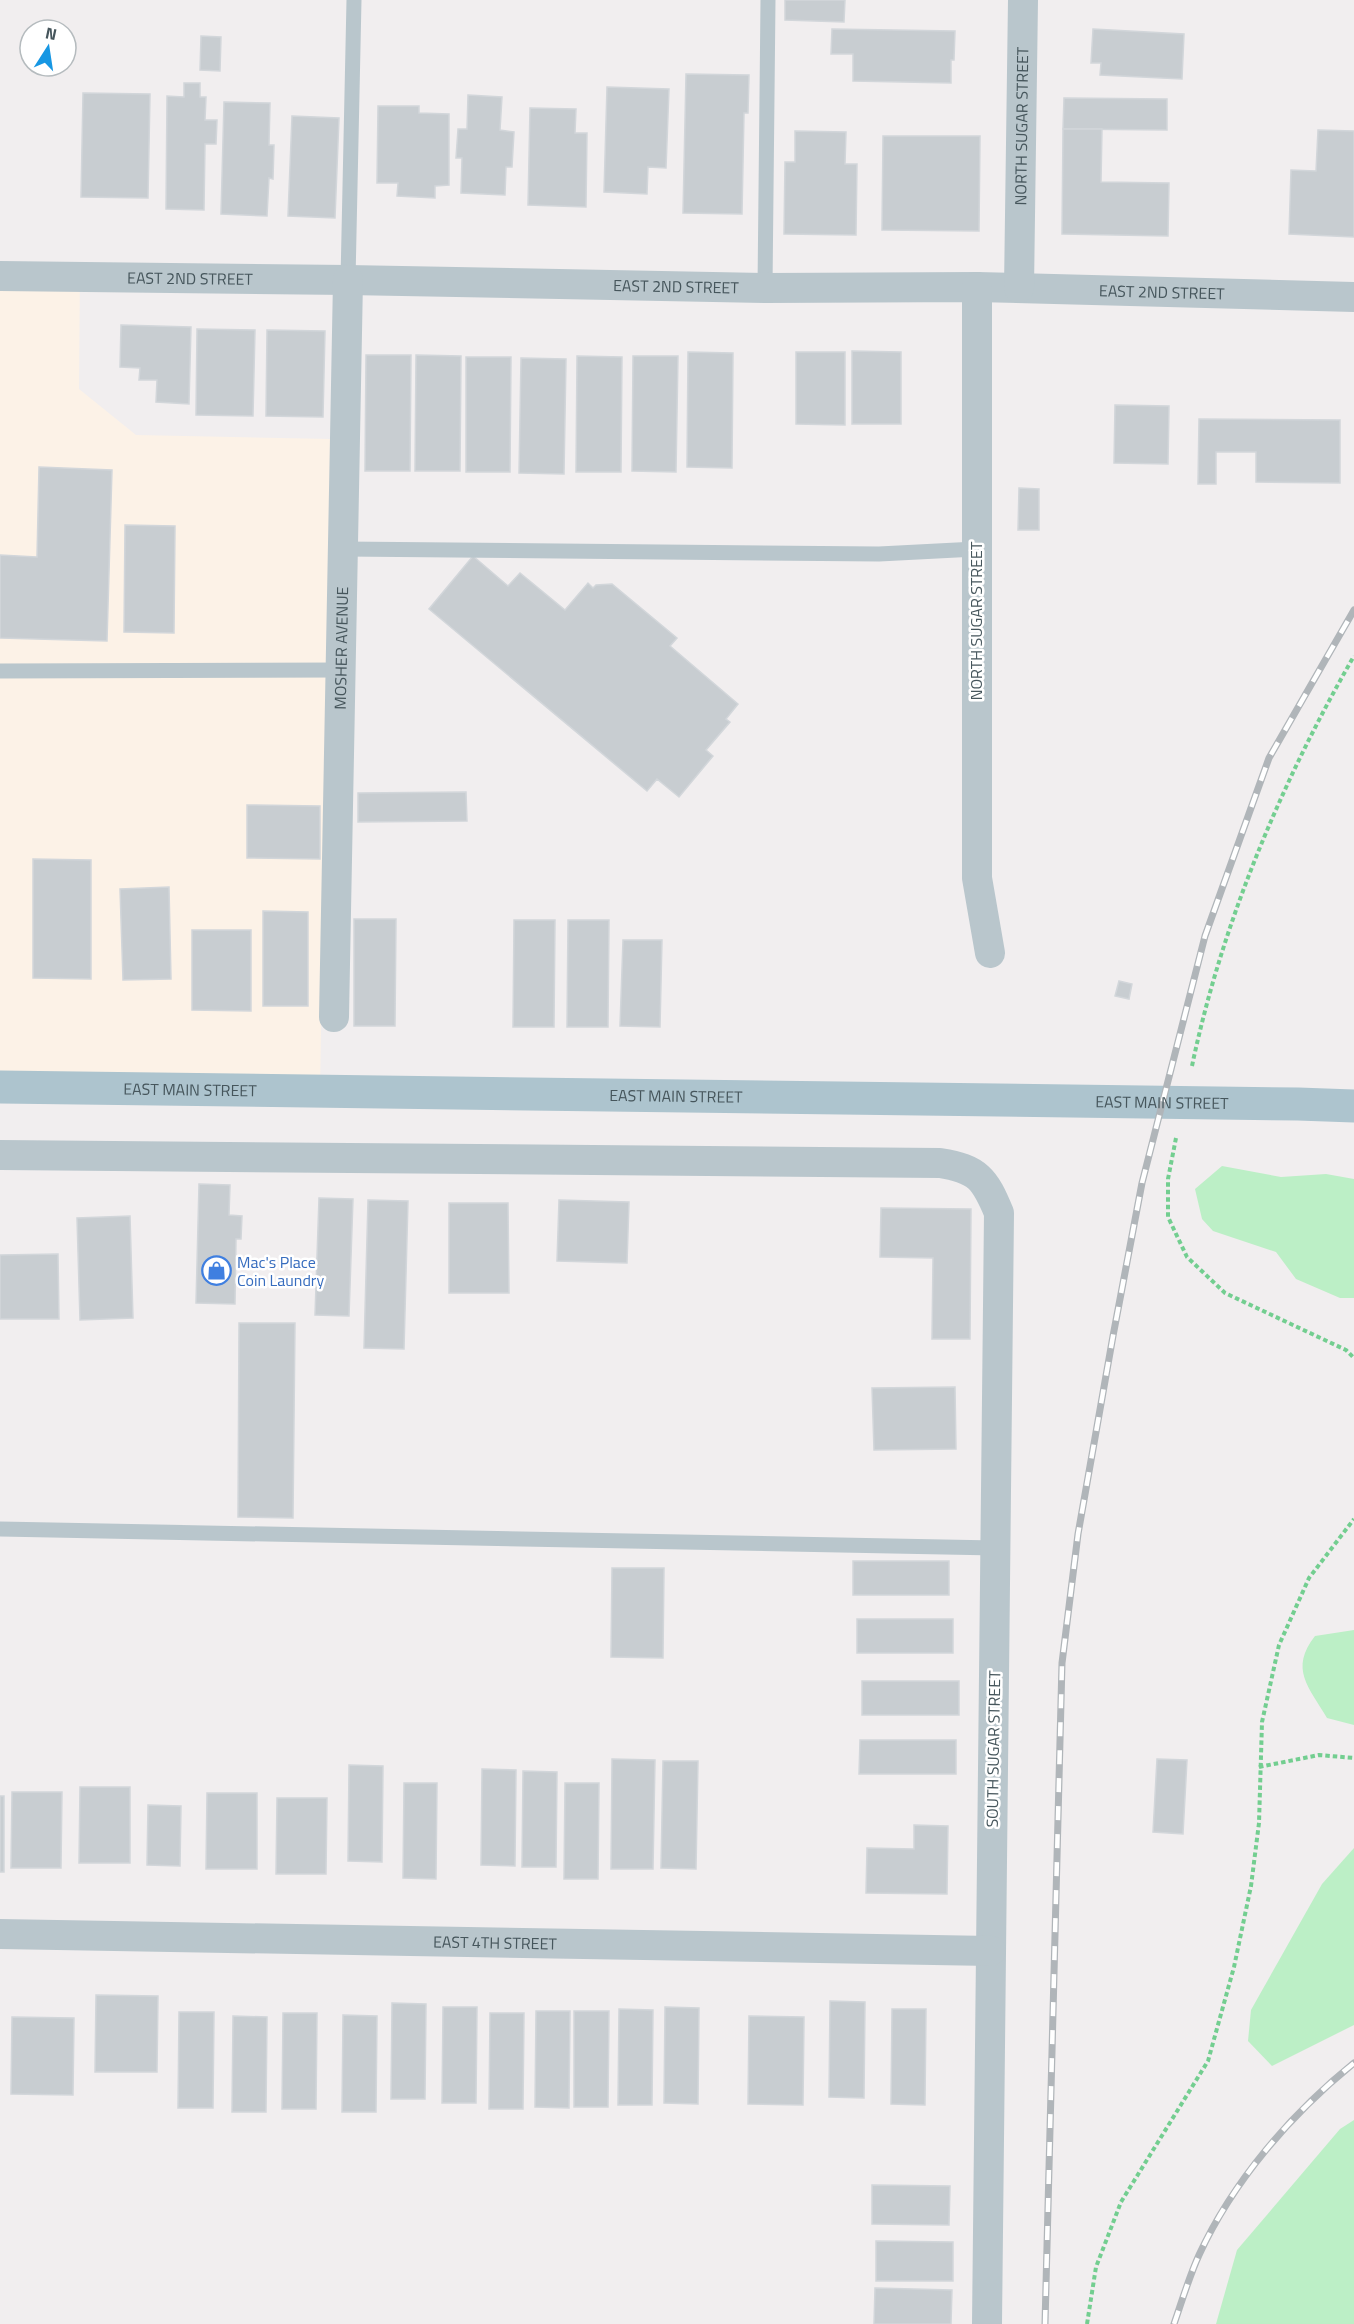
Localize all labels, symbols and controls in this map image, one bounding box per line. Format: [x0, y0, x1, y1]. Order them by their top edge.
north arrow [18, 18, 78, 78]
text: N [43, 20, 59, 46]
street label: NORTH SUGAR STREET [1008, 46, 1034, 206]
street label: EAST 2ND STREET [127, 265, 254, 291]
street label: EAST 2ND STREET [613, 273, 740, 300]
street label: EAST 2ND STREET [1099, 278, 1226, 306]
street label: NORTH SUGAR STREET [964, 541, 988, 700]
street label: MOSHER AVENUE [328, 586, 354, 710]
street label: EAST MAIN STREET [123, 1077, 257, 1102]
street label: EAST MAIN STREET [609, 1083, 743, 1109]
street label: EAST MAIN STREET [1095, 1089, 1229, 1115]
place label: Mac's Place Coin Laundry [237, 1250, 324, 1292]
shop icon: Mac's Place Coin Laundry [200, 1255, 232, 1287]
street label: SOUTH SUGAR STREET [980, 1670, 1006, 1828]
street label: EAST 4TH STREET [433, 1929, 558, 1956]

